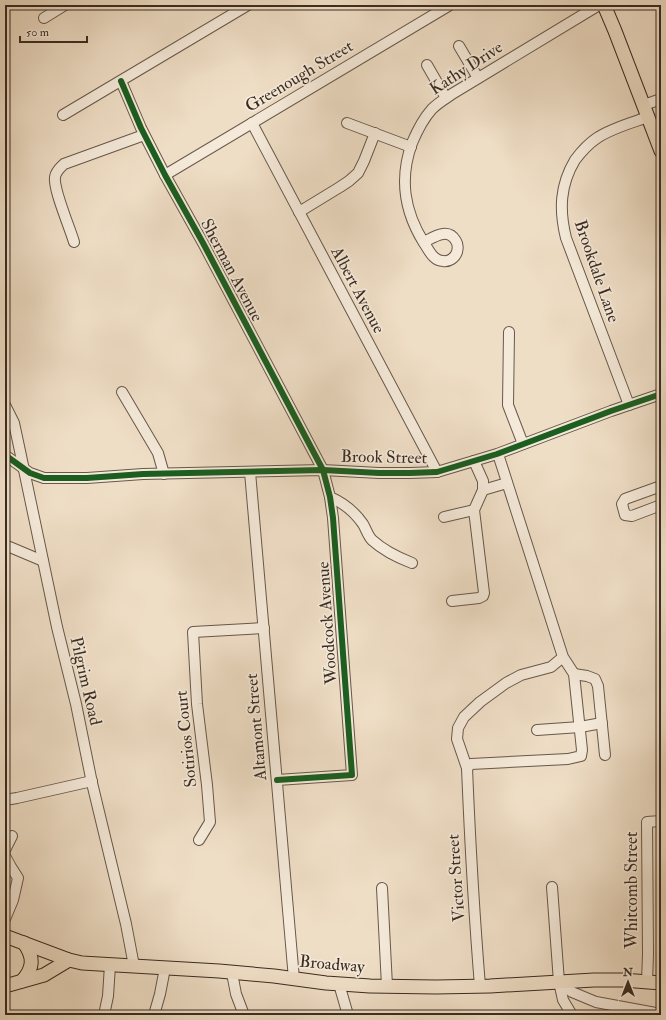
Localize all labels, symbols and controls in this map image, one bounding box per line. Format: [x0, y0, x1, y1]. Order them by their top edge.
scale bar [20, 18, 87, 44]
text: 50 m [26, 25, 50, 40]
street label: Greenough Street [241, 35, 357, 116]
street label: Kathy Drive [425, 37, 507, 100]
street label: Sherman Avenue [196, 215, 268, 325]
street label: Brookdale Lane [570, 217, 624, 325]
street label: Albert Avenue [326, 242, 390, 337]
street label: Brook Street [341, 446, 428, 468]
street label: Woodcock Avenue [312, 561, 342, 686]
street label: Pilgrim Road [66, 635, 107, 728]
street label: Altamont Street [241, 672, 271, 782]
street label: Sotirios Court [170, 689, 202, 788]
street label: Whitcomb Street [621, 831, 642, 950]
street label: Victor Street [442, 833, 470, 923]
street label: Broadway [298, 951, 366, 978]
north arrow [608, 962, 648, 1002]
text: N [622, 966, 634, 979]

